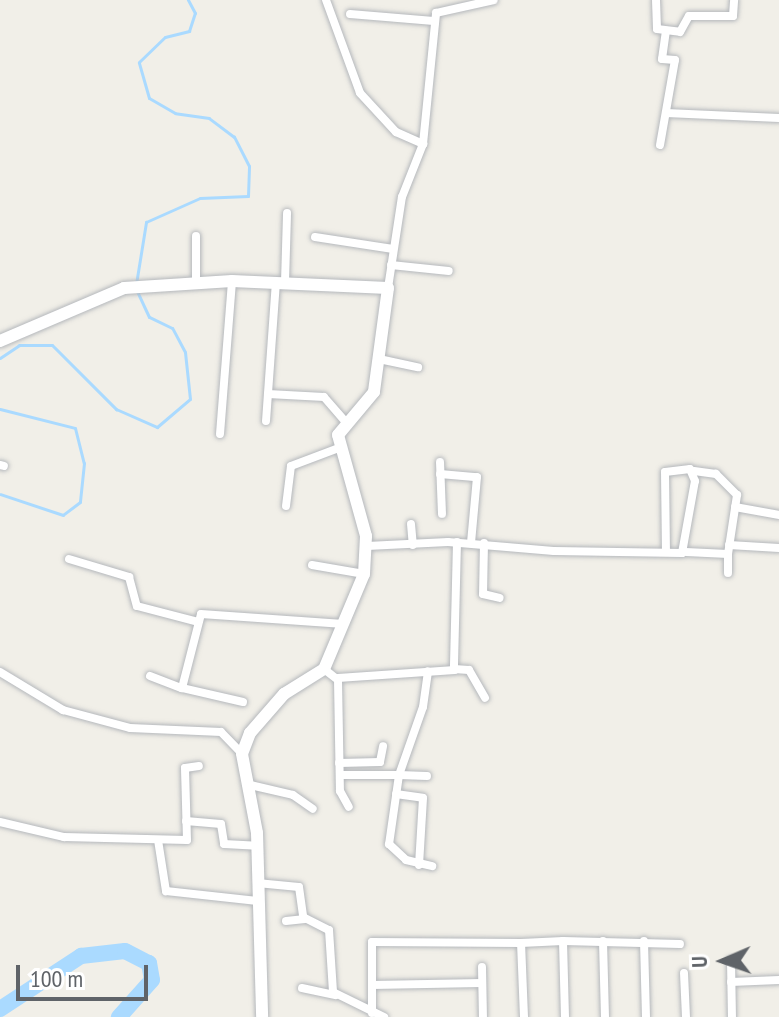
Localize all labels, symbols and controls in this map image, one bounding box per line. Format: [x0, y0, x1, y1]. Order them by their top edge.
north arrow [683, 921, 763, 1001]
scale bar [20, 949, 152, 999]
text: U [685, 956, 713, 968]
text: 100 m [30, 963, 83, 994]

